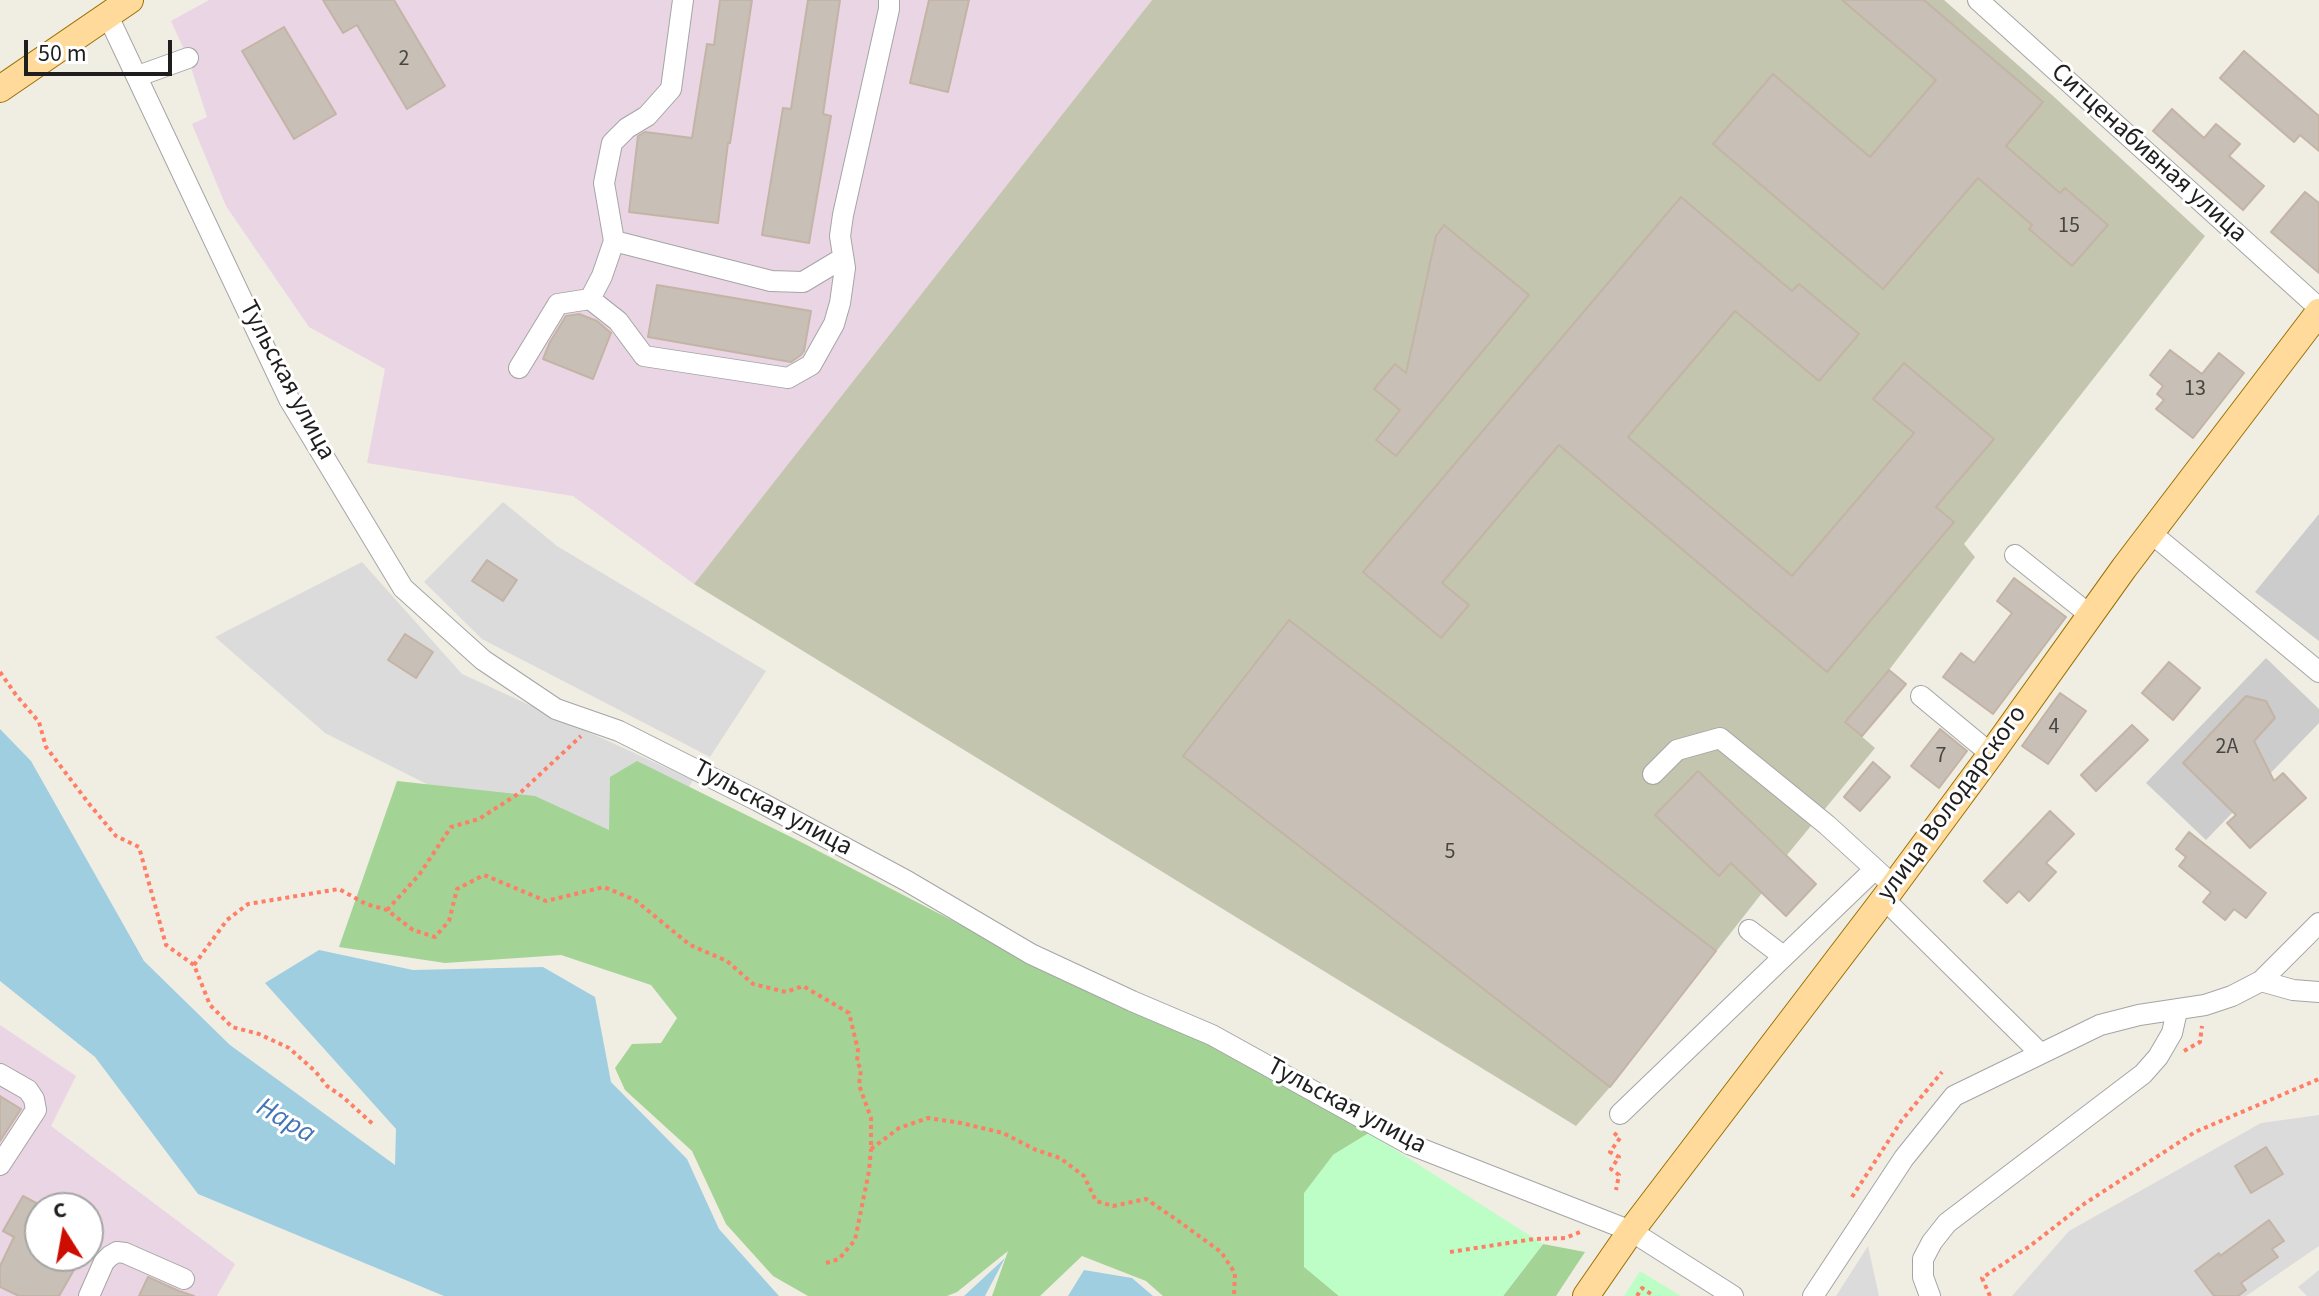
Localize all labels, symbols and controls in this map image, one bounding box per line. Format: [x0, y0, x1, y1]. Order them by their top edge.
scale bar [28, 24, 176, 74]
text: 50 m [38, 36, 87, 71]
house number: 2 [399, 47, 409, 73]
street label: Ситценабивная улица [2044, 58, 2252, 250]
house number: 15 [2058, 214, 2080, 240]
street label: Тульская улица [231, 296, 341, 466]
house number: 13 [2184, 377, 2206, 403]
street label: улица Володарского [1872, 700, 2034, 908]
house number: 4 [2049, 715, 2059, 741]
house number: 2А [2216, 735, 2238, 761]
house number: 7 [1936, 744, 1946, 770]
street label: Тульская улица [687, 754, 857, 864]
house number: 5 [1445, 840, 1455, 866]
street label: Тульская улица [1261, 1052, 1431, 1162]
water label: Нара [250, 1092, 320, 1152]
north arrow [24, 1192, 104, 1272]
text: С [50, 1193, 69, 1227]

